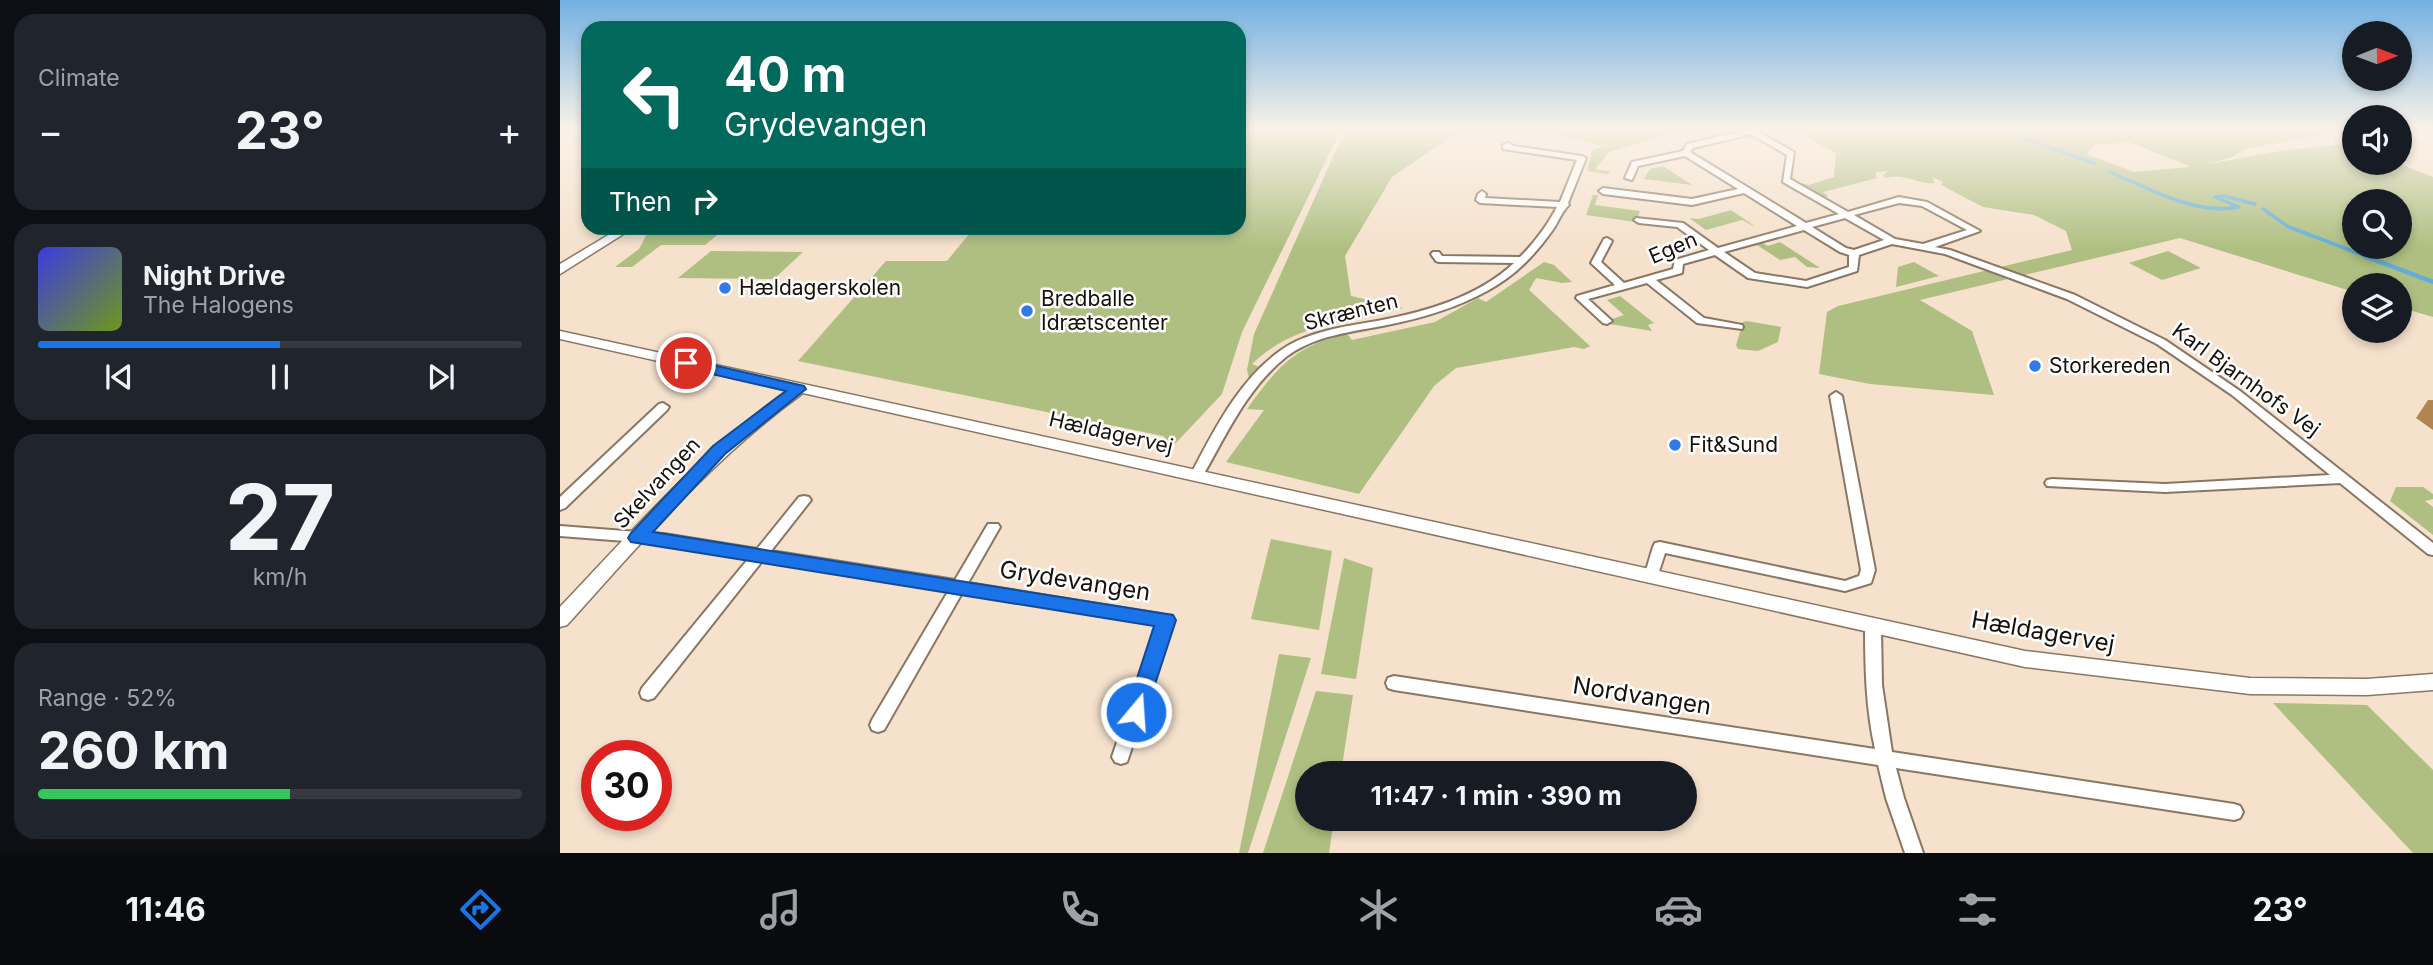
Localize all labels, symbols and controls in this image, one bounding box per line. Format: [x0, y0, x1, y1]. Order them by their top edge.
north arrow [2342, 21, 2412, 91]
map controls [2342, 21, 2412, 343]
text: 40 m [724, 45, 847, 104]
icon: left [609, 49, 700, 140]
text: Climate [38, 64, 120, 92]
text: 23° [235, 99, 325, 162]
text: Grydevangen [724, 105, 927, 144]
button: sound [2342, 105, 2412, 175]
text: − [38, 108, 63, 154]
text: + [497, 108, 522, 154]
icon: right [686, 182, 724, 220]
text: Then [609, 186, 672, 217]
button: search [2342, 189, 2412, 259]
street label: Egen [1645, 226, 1701, 269]
text: Night Drive [143, 260, 285, 291]
button: layers [2342, 273, 2412, 343]
place label: Hældagerskolen [739, 275, 901, 300]
marker: Hældagerskolen [717, 280, 733, 296]
place label: Bredballe Idrætscenter [1041, 286, 1168, 335]
street label: Skrænten [1301, 288, 1400, 335]
text: The Halogens [143, 291, 294, 319]
marker: Bredballe Idrætscenter [1019, 303, 1035, 319]
street label: Karl Bjarnhofs Vej [2168, 318, 2325, 442]
pin [656, 333, 716, 393]
icon: arrive [667, 344, 705, 382]
place label: Storkereden [2049, 353, 2171, 378]
icon: previous [100, 358, 138, 396]
icon: pause [261, 358, 299, 396]
icon: next [422, 358, 460, 396]
marker: Storkereden [2027, 358, 2043, 374]
street label: Hældagervej [1047, 406, 1176, 459]
street label: Skelvangen [608, 432, 705, 533]
place label: Fit&Sund [1689, 432, 1778, 457]
marker: Fit&Sund [1667, 437, 1683, 453]
text: 27 [225, 462, 335, 572]
street label: Grydevangen [998, 554, 1153, 607]
text: km/h [253, 563, 307, 591]
street label: Hældagervej [1969, 605, 2117, 658]
street label: Nordvangen [1571, 670, 1713, 721]
position arrow [1099, 675, 1173, 749]
text: Range · 52% [38, 684, 177, 712]
text: 260 km [38, 719, 230, 782]
speed limit sign: 30 [581, 740, 672, 831]
text: 11:47 · 1 min · 390 m [1370, 780, 1622, 811]
icon: directions [456, 885, 505, 934]
icon: music [756, 885, 805, 934]
icon: phone [1055, 885, 1104, 934]
icon: climate [1354, 885, 1403, 934]
icon: car [1654, 885, 1703, 934]
icon: filters [1953, 885, 2002, 934]
text: 11:46 [125, 890, 206, 929]
text: 23° [2253, 890, 2308, 929]

